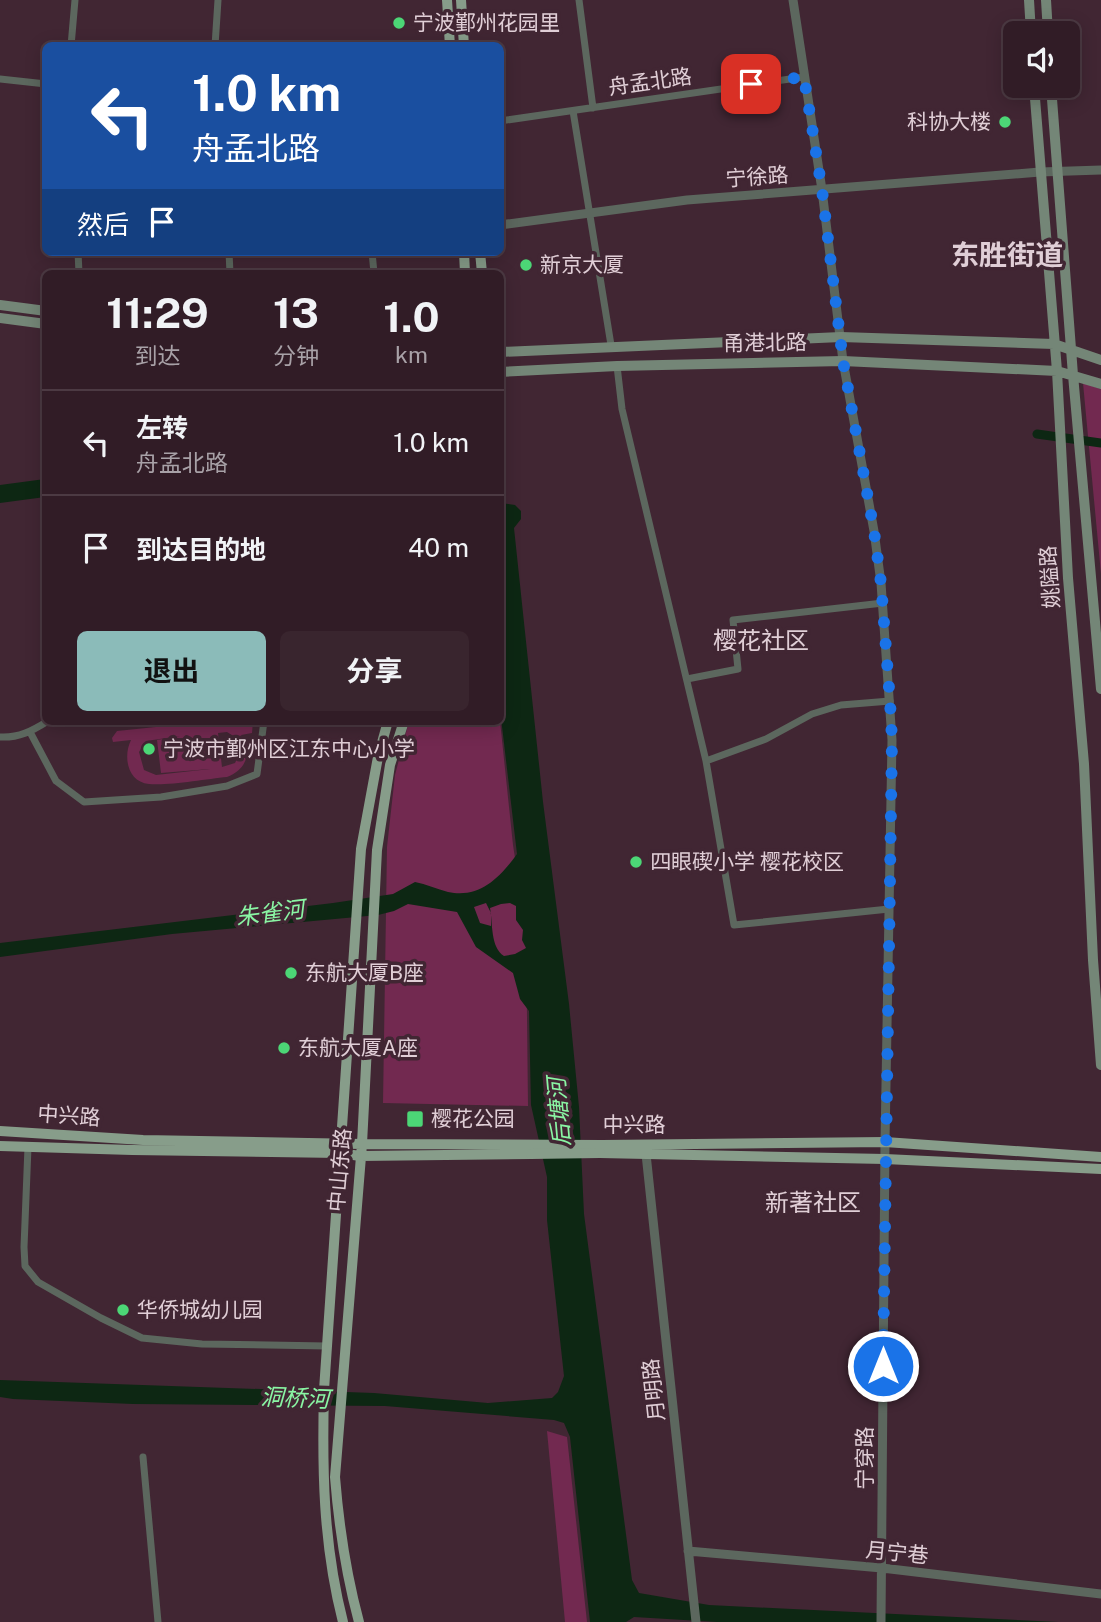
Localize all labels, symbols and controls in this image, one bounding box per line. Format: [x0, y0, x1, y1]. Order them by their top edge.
place label: 宁波鄞州花园里 [413, 10, 560, 35]
marker: 宁波鄞州花园里 [391, 15, 407, 31]
map controls [1003, 21, 1080, 98]
button: sound [1003, 21, 1080, 98]
pin [721, 54, 781, 114]
street label: 舟孟北路 [607, 63, 693, 100]
text: 1.0 km [192, 64, 341, 122]
icon: arrive [732, 65, 770, 103]
icon: left [77, 70, 168, 161]
place label: 科协大楼 [907, 109, 991, 134]
marker: 科协大楼 [997, 114, 1013, 130]
text: 舟孟北路 [192, 130, 320, 167]
street label: 宁徐路 [725, 162, 789, 191]
icon: arrive [143, 203, 181, 241]
text: 然后 [77, 209, 129, 240]
district label: 东胜街道 [951, 238, 1063, 271]
place label: 新京大厦 [540, 252, 624, 277]
marker: 新京大厦 [518, 257, 534, 273]
text: 11:29 [106, 288, 209, 337]
text: 13 [273, 288, 319, 337]
text: 1.0 [383, 292, 440, 341]
street label: 甬港北路 [723, 329, 807, 356]
text: km [395, 341, 428, 368]
text: 到达 [135, 342, 181, 369]
text: 分钟 [273, 342, 319, 369]
text: 左转 [136, 412, 188, 443]
icon: left [77, 424, 115, 462]
text: 1.0 km [393, 427, 469, 458]
text: 舟孟北路 [136, 449, 228, 476]
icon: arrive [77, 529, 115, 567]
text: 40 m [408, 532, 469, 563]
text: 到达目的地 [136, 534, 266, 565]
street label: 姚隘路 [1035, 545, 1064, 609]
district label: 樱花社区 [713, 626, 809, 654]
button: 退出 [77, 631, 266, 711]
button: 分享 [280, 631, 469, 711]
place label: 宁波市鄞州区江东中心小学 [163, 736, 415, 761]
marker: 宁波市鄞州区江东中心小学 [141, 741, 157, 757]
place label: 四眼碶小学 樱花校区 [650, 849, 844, 874]
marker: 四眼碶小学 樱花校区 [628, 854, 644, 870]
water label: 朱雀河 [234, 894, 310, 930]
place label: 东航大厦B座 [305, 960, 424, 985]
marker: 东航大厦B座 [283, 965, 299, 981]
place label: 东航大厦A座 [298, 1035, 418, 1060]
marker: 东航大厦A座 [276, 1040, 292, 1056]
water label: 后塘河 [542, 1073, 575, 1148]
street label: 中兴路 [37, 1101, 101, 1130]
place label: 樱花公园 [431, 1106, 515, 1131]
marker: 樱花公园 [405, 1109, 425, 1129]
street label: 中兴路 [603, 1112, 666, 1137]
street label: 中山东路 [323, 1127, 356, 1213]
district label: 新著社区 [765, 1188, 861, 1216]
place label: 华侨城幼儿园 [137, 1297, 263, 1322]
marker: 华侨城幼儿园 [115, 1302, 131, 1318]
position arrow [846, 1329, 920, 1403]
street label: 月明路 [638, 1357, 669, 1423]
water label: 洞桥河 [260, 1383, 334, 1412]
street label: 宁穿路 [852, 1427, 877, 1490]
street label: 月宁巷 [864, 1537, 930, 1568]

